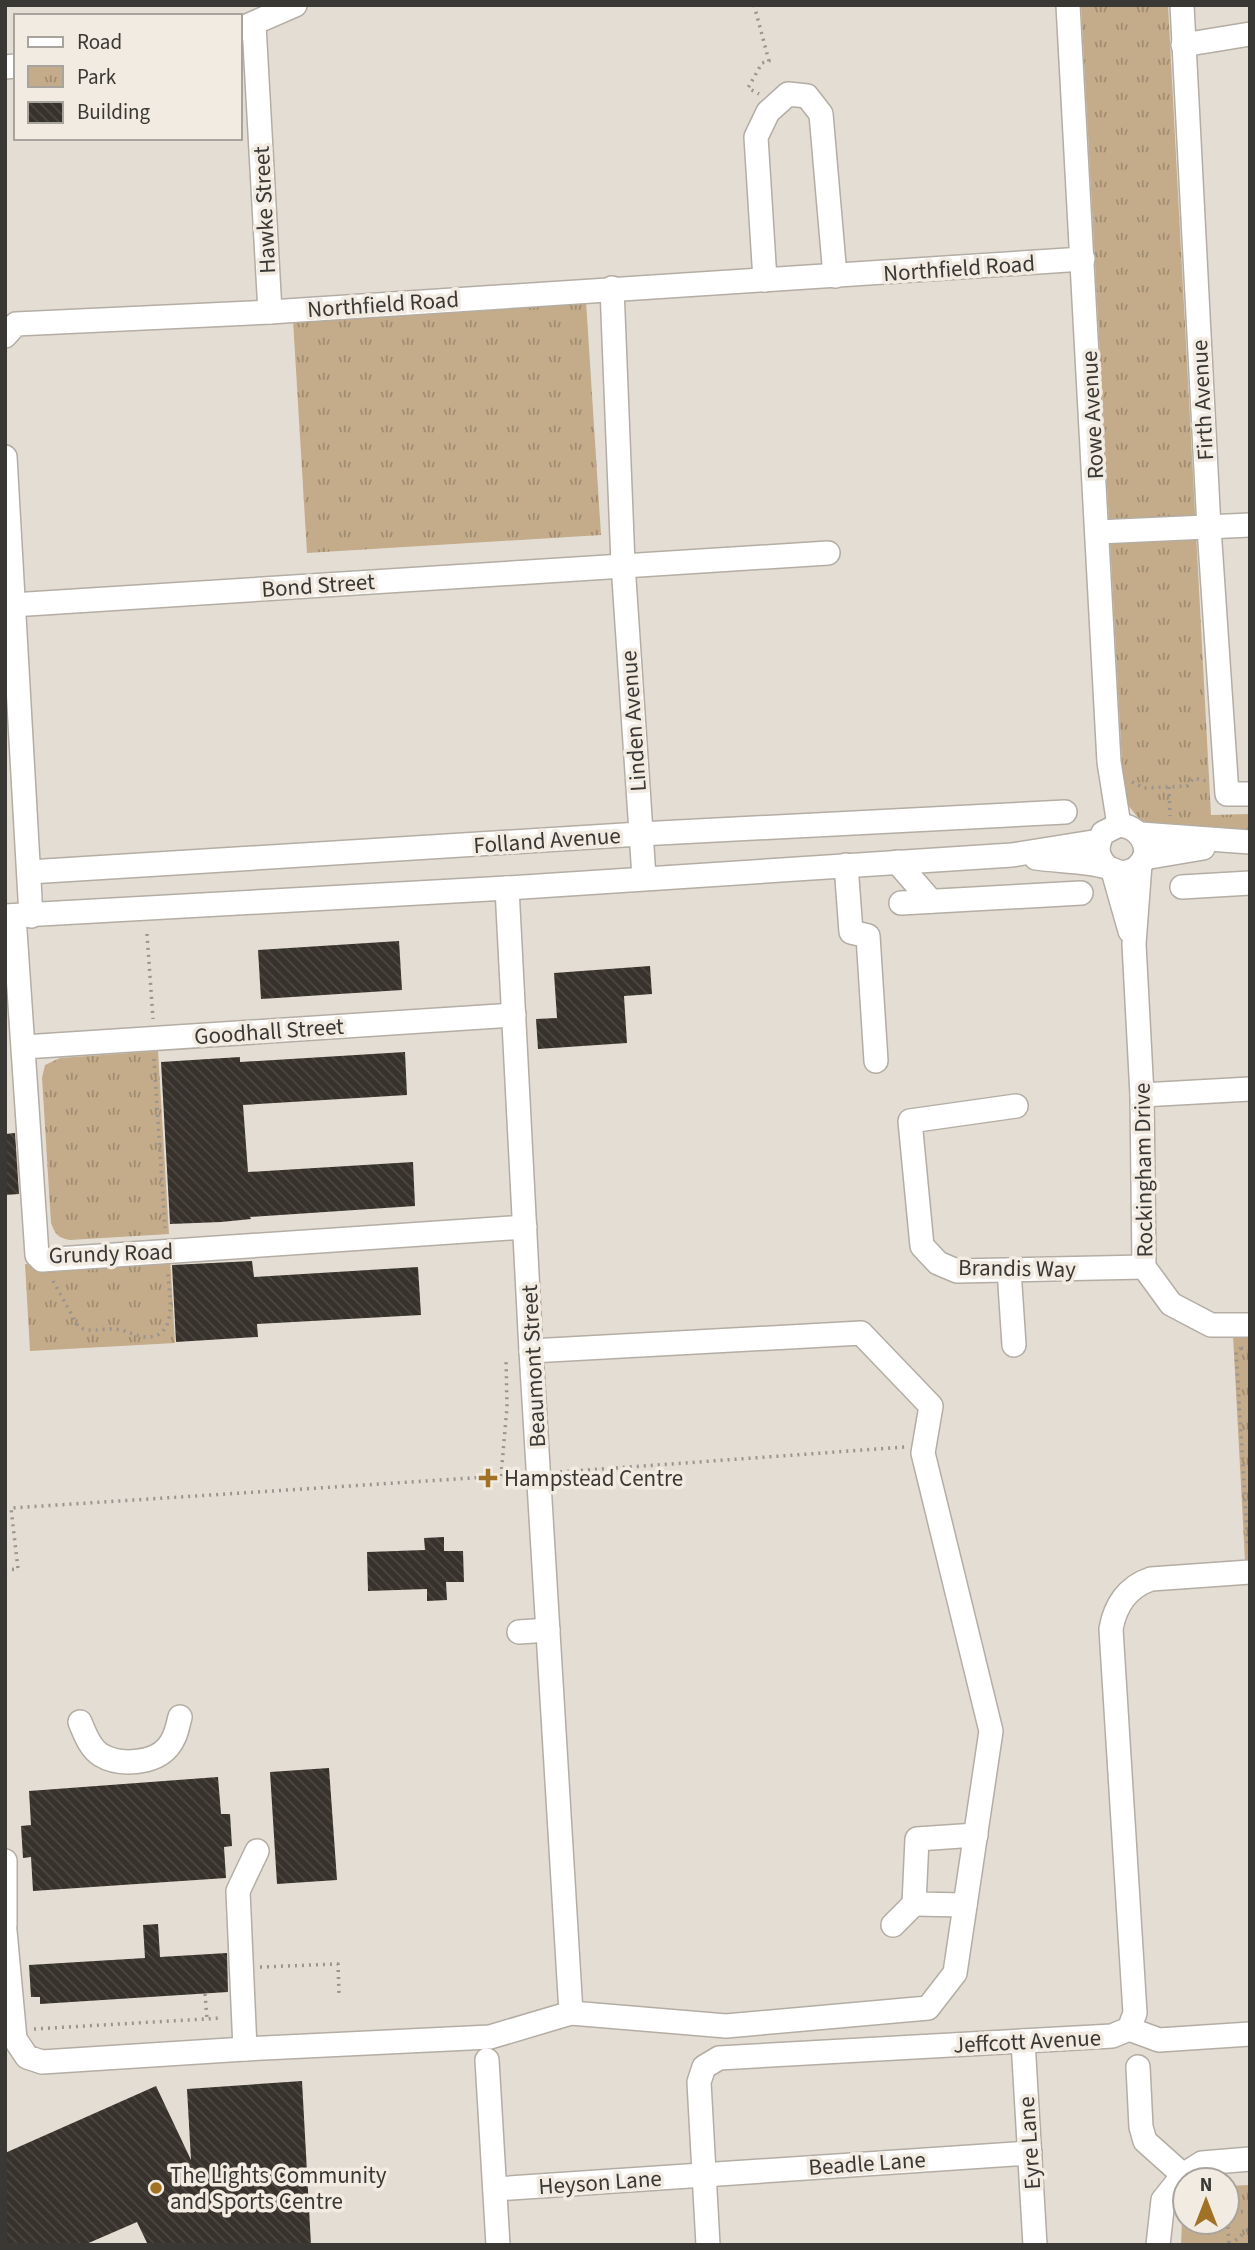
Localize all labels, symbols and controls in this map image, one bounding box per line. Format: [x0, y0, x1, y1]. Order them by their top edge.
legend [14, 14, 242, 140]
text: Road [77, 27, 122, 57]
text: Park [77, 62, 117, 92]
text: Building [77, 97, 151, 127]
street label: Hawke Street [245, 145, 284, 275]
street label: Northfield Road [882, 247, 1036, 290]
street label: Northfield Road [306, 283, 460, 326]
street label: Firth Avenue [1183, 339, 1222, 461]
street label: Rowe Avenue [1073, 350, 1112, 480]
street label: Bond Street [260, 565, 376, 606]
street label: Linden Avenue [612, 649, 655, 793]
street label: Folland Avenue [472, 819, 622, 862]
street label: Goodhall Street [193, 1010, 345, 1053]
street label: Rockingham Drive [1125, 1082, 1162, 1258]
street label: Grundy Road [48, 1235, 174, 1272]
street label: Brandis Way [958, 1251, 1076, 1286]
street label: Beaumont Street [513, 1284, 554, 1448]
place label: Hampstead Centre [504, 1462, 683, 1495]
marker: Hampstead Centre [478, 1468, 498, 1488]
street label: Jeffcott Avenue [952, 2021, 1102, 2062]
street label: Eyre Lane [1010, 2095, 1049, 2191]
street label: Beadle Lane [807, 2143, 927, 2184]
place label: The Lights Community and Sports Centre [170, 2159, 387, 2218]
street label: Heyson Lane [537, 2162, 663, 2203]
north arrow [1171, 2166, 1241, 2236]
text: N [1200, 2172, 1212, 2199]
marker: The Lights Community and Sports Centre [148, 2180, 164, 2196]

